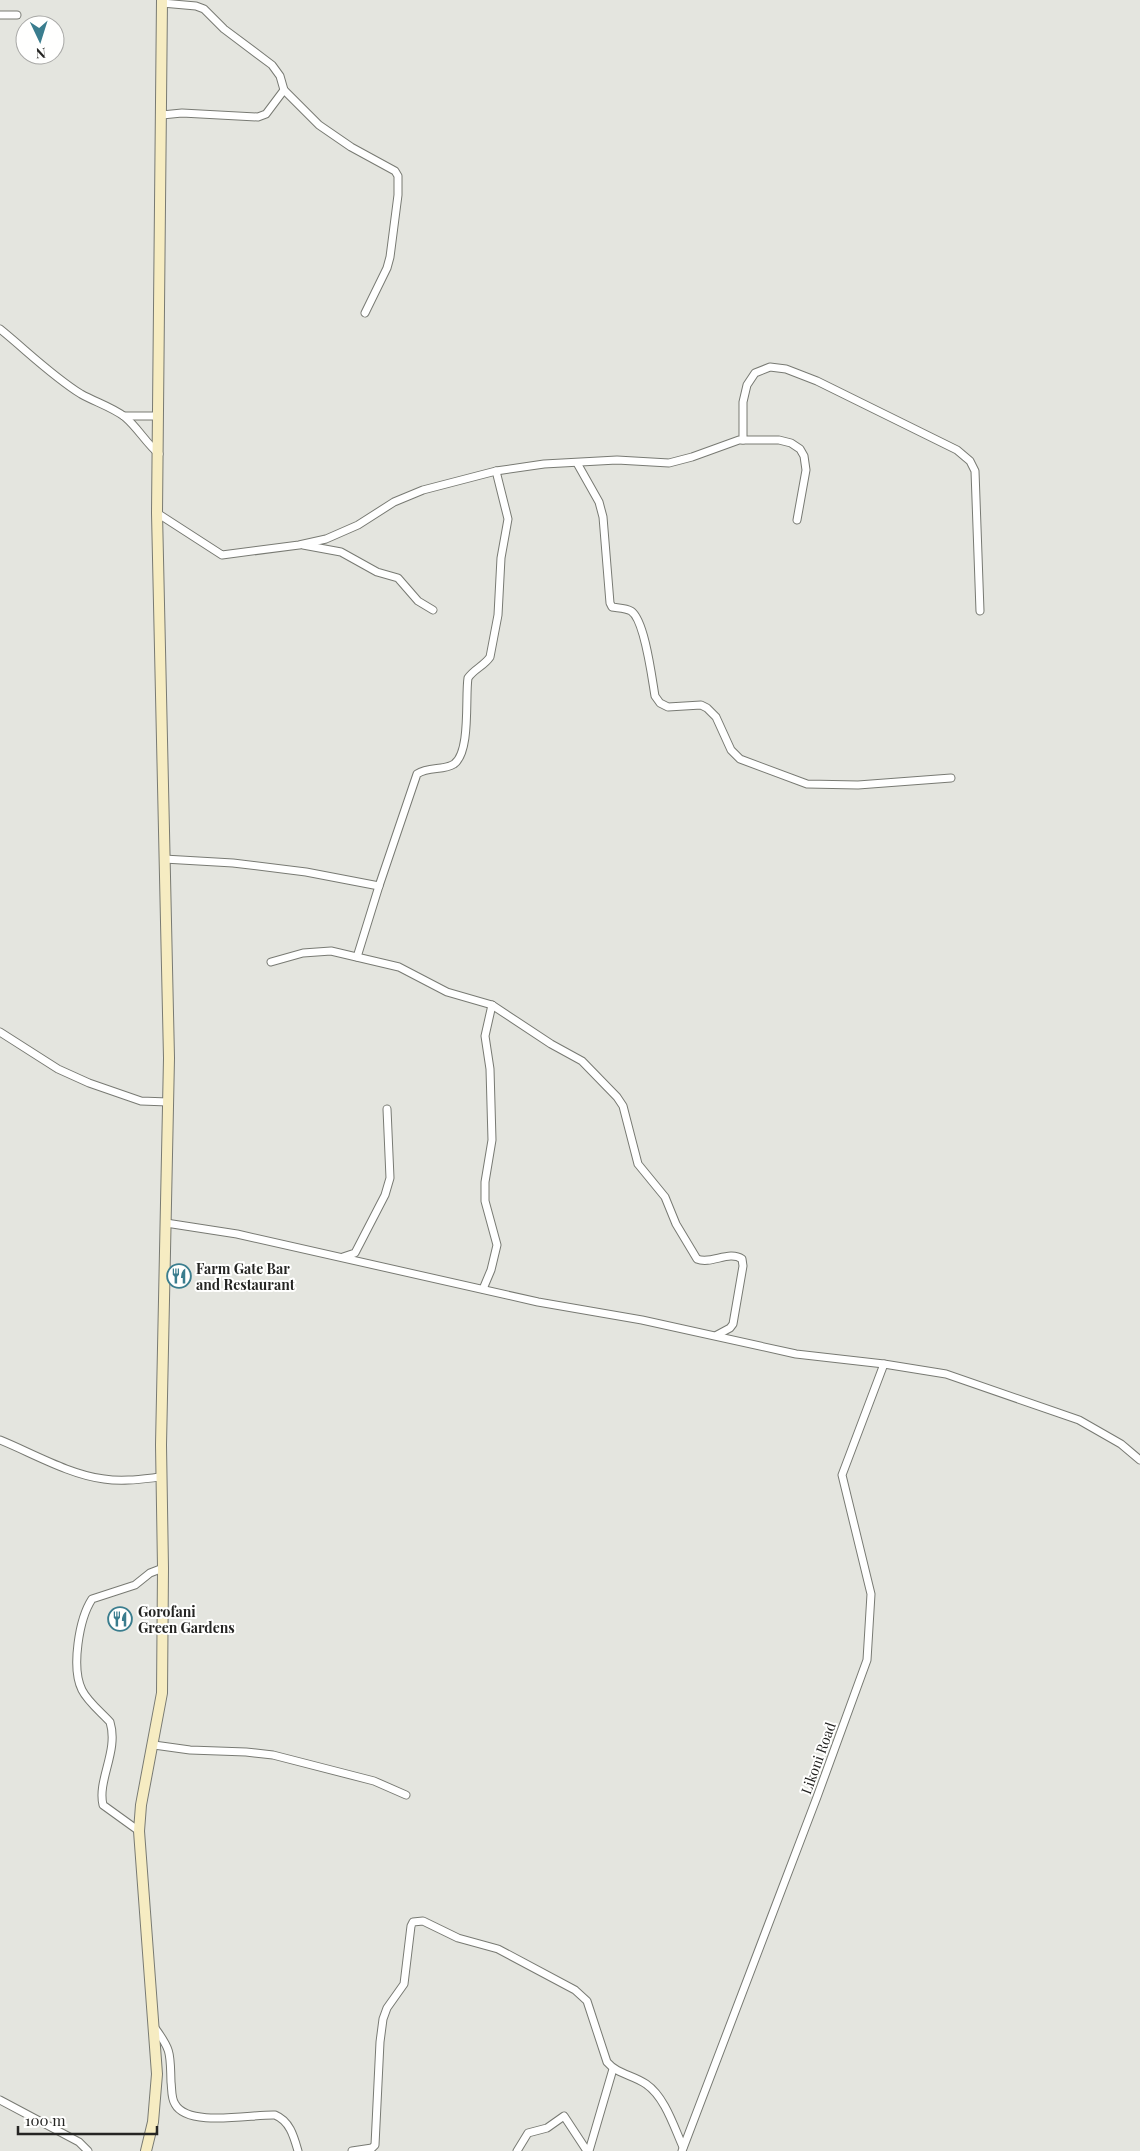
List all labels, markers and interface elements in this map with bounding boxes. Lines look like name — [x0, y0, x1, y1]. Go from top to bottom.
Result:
north arrow — [15, 15, 65, 65]
text: N — [35, 44, 47, 63]
place label: Farm Gate Bar and Restaurant — [196, 1259, 295, 1294]
restaurant icon: Farm Gate Bar and Restaurant — [166, 1263, 192, 1289]
place label: Gorofani Green Gardens — [138, 1602, 235, 1637]
restaurant icon: Gorofani Green Gardens — [107, 1606, 133, 1632]
street label: Likoni Road — [796, 1719, 840, 1797]
scale bar — [18, 2104, 156, 2136]
text: 100 m — [25, 2110, 66, 2130]

